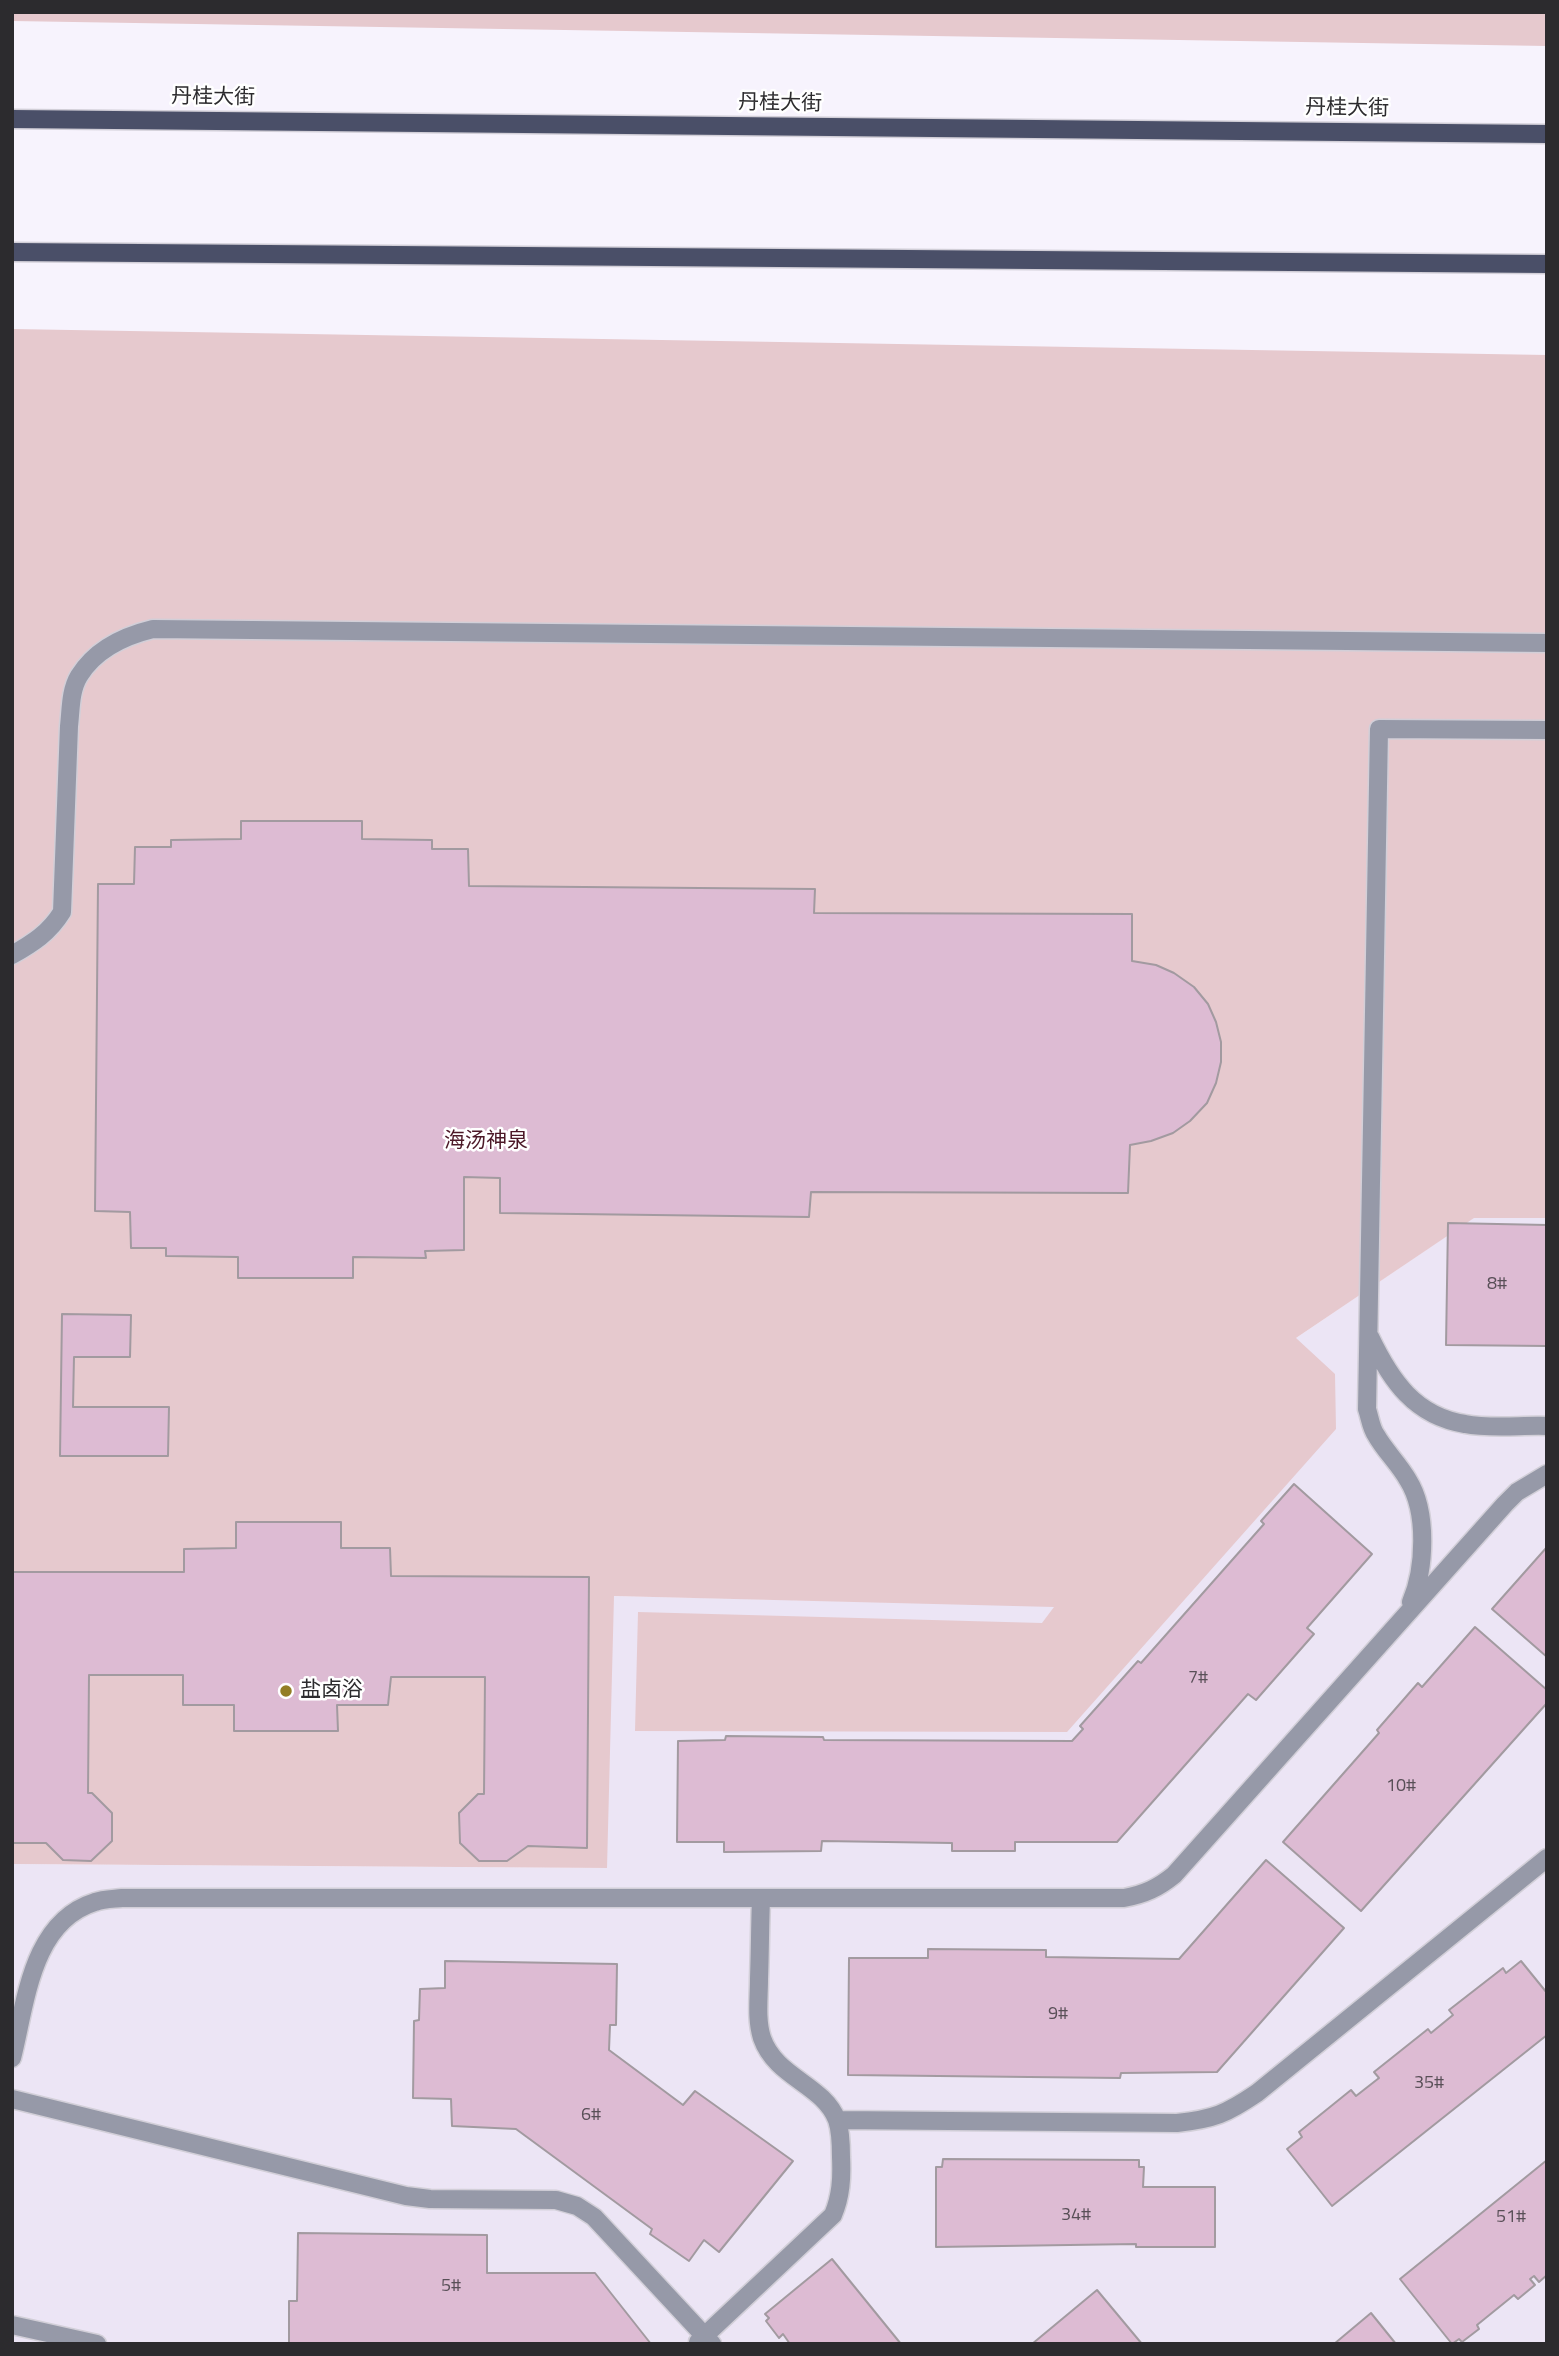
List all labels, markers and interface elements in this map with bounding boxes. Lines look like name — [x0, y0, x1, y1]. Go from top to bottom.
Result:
street label: 丹桂大街 — [171, 85, 255, 111]
street label: 丹桂大街 — [738, 91, 822, 117]
street label: 丹桂大街 — [1305, 96, 1389, 122]
park label: 海汤神泉 — [444, 1129, 528, 1155]
house number: 8# — [1487, 1274, 1507, 1296]
house number: 7# — [1188, 1668, 1208, 1690]
place label: 盐卤浴 — [300, 1678, 363, 1704]
marker: 盐卤浴 — [278, 1683, 294, 1699]
house number: 10# — [1386, 1776, 1416, 1798]
house number: 9# — [1048, 2004, 1068, 2026]
house number: 35# — [1414, 2073, 1444, 2095]
house number: 6# — [581, 2105, 601, 2127]
house number: 34# — [1061, 2205, 1091, 2227]
house number: 51# — [1496, 2207, 1526, 2229]
house number: 5# — [441, 2276, 461, 2298]

